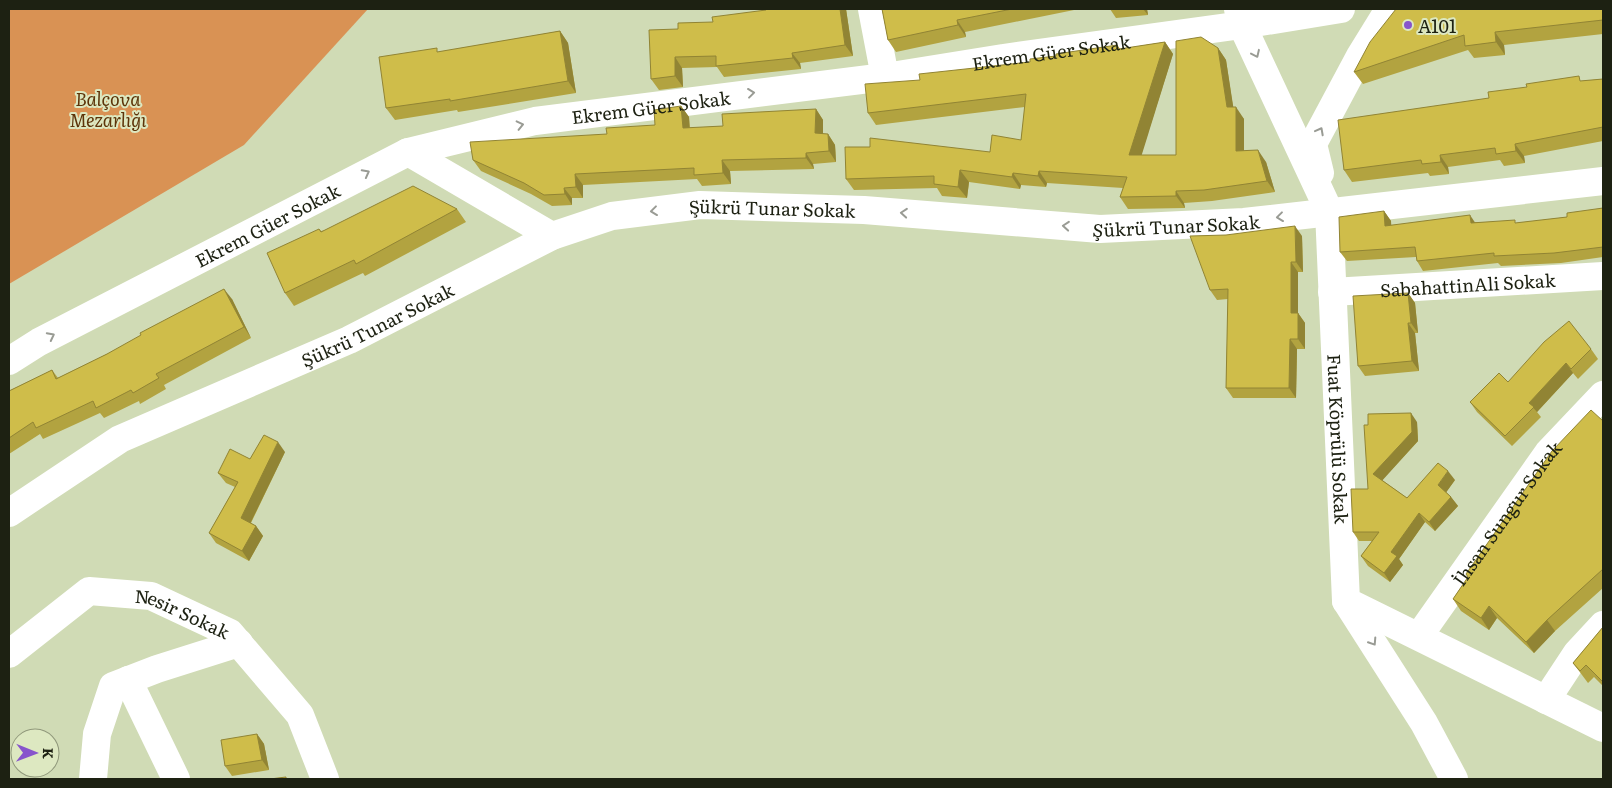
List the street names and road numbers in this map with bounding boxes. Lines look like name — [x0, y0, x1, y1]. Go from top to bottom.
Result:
street label: Ekrem Güer Sokak — [970, 27, 1133, 76]
street label: Ekrem Güer Sokak — [570, 83, 733, 130]
street label: Ekrem Güer Sokak — [190, 176, 345, 273]
street label: Şükrü Tunar Sokak — [687, 191, 857, 223]
street label: Şükrü Tunar Sokak — [1092, 207, 1262, 243]
street label: SabahattinAli Sokak — [1379, 265, 1557, 303]
street label: Şükrü Tunar Sokak — [296, 275, 459, 373]
street label: Fuat Köprülü Sokak — [1322, 353, 1356, 526]
street label: İhsan Sungur Sokak — [1445, 433, 1568, 591]
street label: Nesir Sokak — [134, 581, 236, 645]

